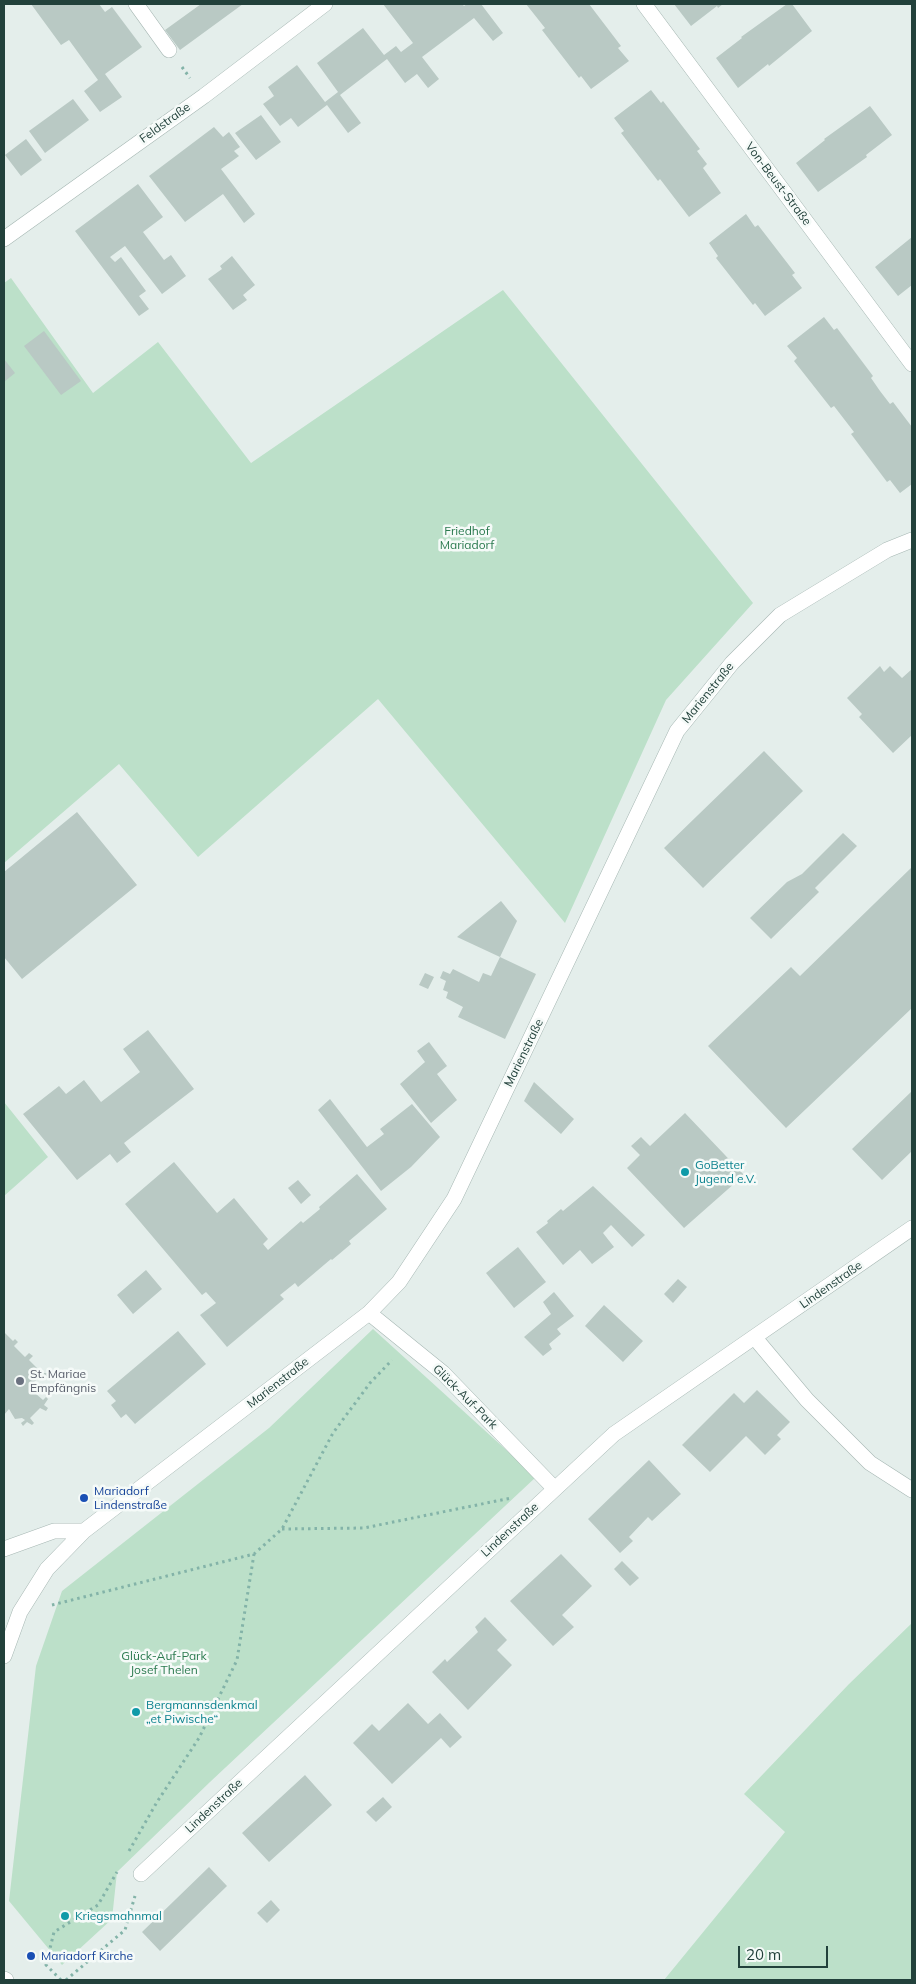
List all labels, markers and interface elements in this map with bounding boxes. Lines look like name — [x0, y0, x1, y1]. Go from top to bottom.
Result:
street label: Feldstraße — [137, 100, 193, 146]
street label: Von-Beust-Straße — [742, 140, 814, 228]
park label: Friedhof Mariadorf — [440, 524, 494, 552]
street label: Marienstraße — [679, 660, 737, 726]
street label: Marienstraße — [501, 1017, 547, 1089]
place label: GoBetter Jugend e.V. — [695, 1158, 756, 1186]
marker: GoBetter Jugend e.V. — [679, 1166, 691, 1178]
street label: Lindenstraße — [797, 1258, 865, 1312]
street label: Marienstraße — [244, 1355, 312, 1411]
street label: Glück-Auf-Park — [430, 1362, 500, 1432]
place label: St. Mariae Empfängnis — [30, 1367, 96, 1395]
marker: St. Mariae Empfängnis — [14, 1375, 26, 1387]
place label: Mariadorf Lindenstraße — [94, 1484, 167, 1512]
marker: Mariadorf Lindenstraße — [78, 1492, 90, 1504]
street label: Lindenstraße — [478, 1500, 542, 1560]
park label: Glück-Auf-Park Josef Thelen — [121, 1649, 207, 1677]
place label: Bergmannsdenkmal „et Piwische“ — [146, 1698, 257, 1726]
marker: Bergmannsdenkmal „et Piwische“ — [130, 1706, 142, 1718]
street label: Lindenstraße — [182, 1776, 246, 1836]
place label: Kriegsmahnmal — [75, 1909, 162, 1923]
marker: Kriegsmahnmal — [59, 1910, 71, 1922]
scale bar — [741, 1936, 831, 1968]
text: 20 m — [746, 1945, 781, 1964]
place label: Mariadorf Kirche — [41, 1949, 133, 1963]
marker: Mariadorf Kirche — [25, 1950, 37, 1962]

